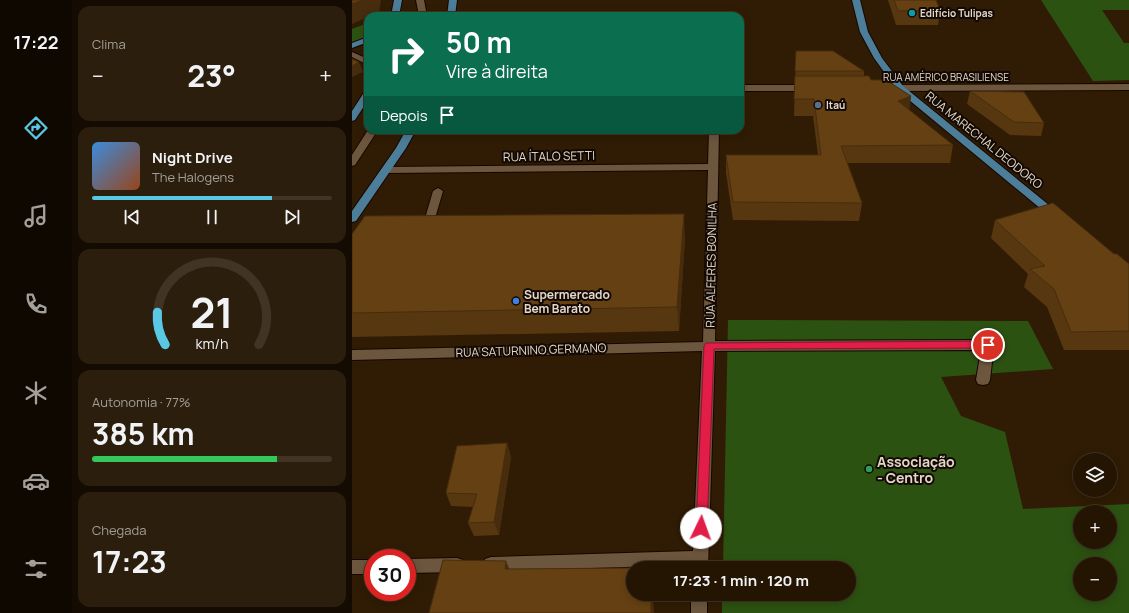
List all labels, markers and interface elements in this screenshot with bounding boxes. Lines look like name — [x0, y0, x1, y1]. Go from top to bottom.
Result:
place label: Edifício Tulipas — [920, 6, 994, 20]
marker: Edifício Tulipas — [907, 8, 917, 18]
text: 50 m — [446, 23, 512, 61]
icon: right — [380, 28, 432, 80]
text: 17:22 — [13, 30, 59, 54]
text: Clima — [92, 35, 126, 53]
text: 23° — [187, 55, 236, 96]
text: Vire à direita — [446, 59, 548, 83]
text: − — [92, 61, 104, 91]
text: + — [319, 61, 332, 91]
street label: RUA AMÉRICO BRASILIENSE — [883, 70, 1009, 84]
street label: RUA MARECHAL DEODORO — [922, 87, 1046, 193]
place label: Itaú — [826, 98, 845, 112]
marker: Itaú — [813, 100, 823, 110]
icon: arrive — [436, 104, 458, 126]
text: Depois — [380, 105, 428, 126]
icon: directions — [22, 114, 50, 142]
text: Night Drive — [152, 147, 233, 168]
street label: RUA ÍTALO SETTI — [503, 147, 595, 165]
text: The Halogens — [152, 168, 234, 186]
icon: music — [22, 202, 50, 230]
street label: RUA ALFERES BONILHA — [701, 202, 721, 328]
icon: previous — [121, 206, 143, 228]
icon: pause — [201, 206, 223, 228]
icon: next — [281, 206, 303, 228]
text: 21 — [191, 283, 234, 339]
place label: Supermercado Bem Barato — [524, 286, 610, 317]
icon: phone — [22, 290, 50, 318]
marker: Supermercado Bem Barato — [511, 296, 521, 306]
pin — [971, 328, 1005, 362]
text: km/h — [195, 333, 229, 352]
icon: arrive — [977, 334, 999, 356]
street label: RUA SATURNINO GERMANO — [455, 339, 607, 361]
icon: climate — [22, 379, 50, 407]
text: Autonomia · 77% — [92, 393, 191, 411]
text: 385 km — [92, 413, 195, 454]
place label: Associação - Centro — [877, 452, 955, 487]
map controls — [1073, 453, 1117, 601]
button: layers — [1073, 453, 1117, 497]
marker: Associação - Centro — [864, 464, 874, 474]
icon: car — [22, 467, 50, 495]
button: + — [1073, 505, 1117, 549]
position arrow — [680, 507, 722, 549]
text: Chegada — [92, 521, 146, 539]
text: 17:23 — [92, 541, 167, 582]
speed limit sign: 30 — [364, 549, 416, 601]
icon: filters — [22, 555, 50, 583]
button: − — [1073, 557, 1117, 601]
text: 17:23 · 1 min · 120 m — [673, 570, 809, 591]

